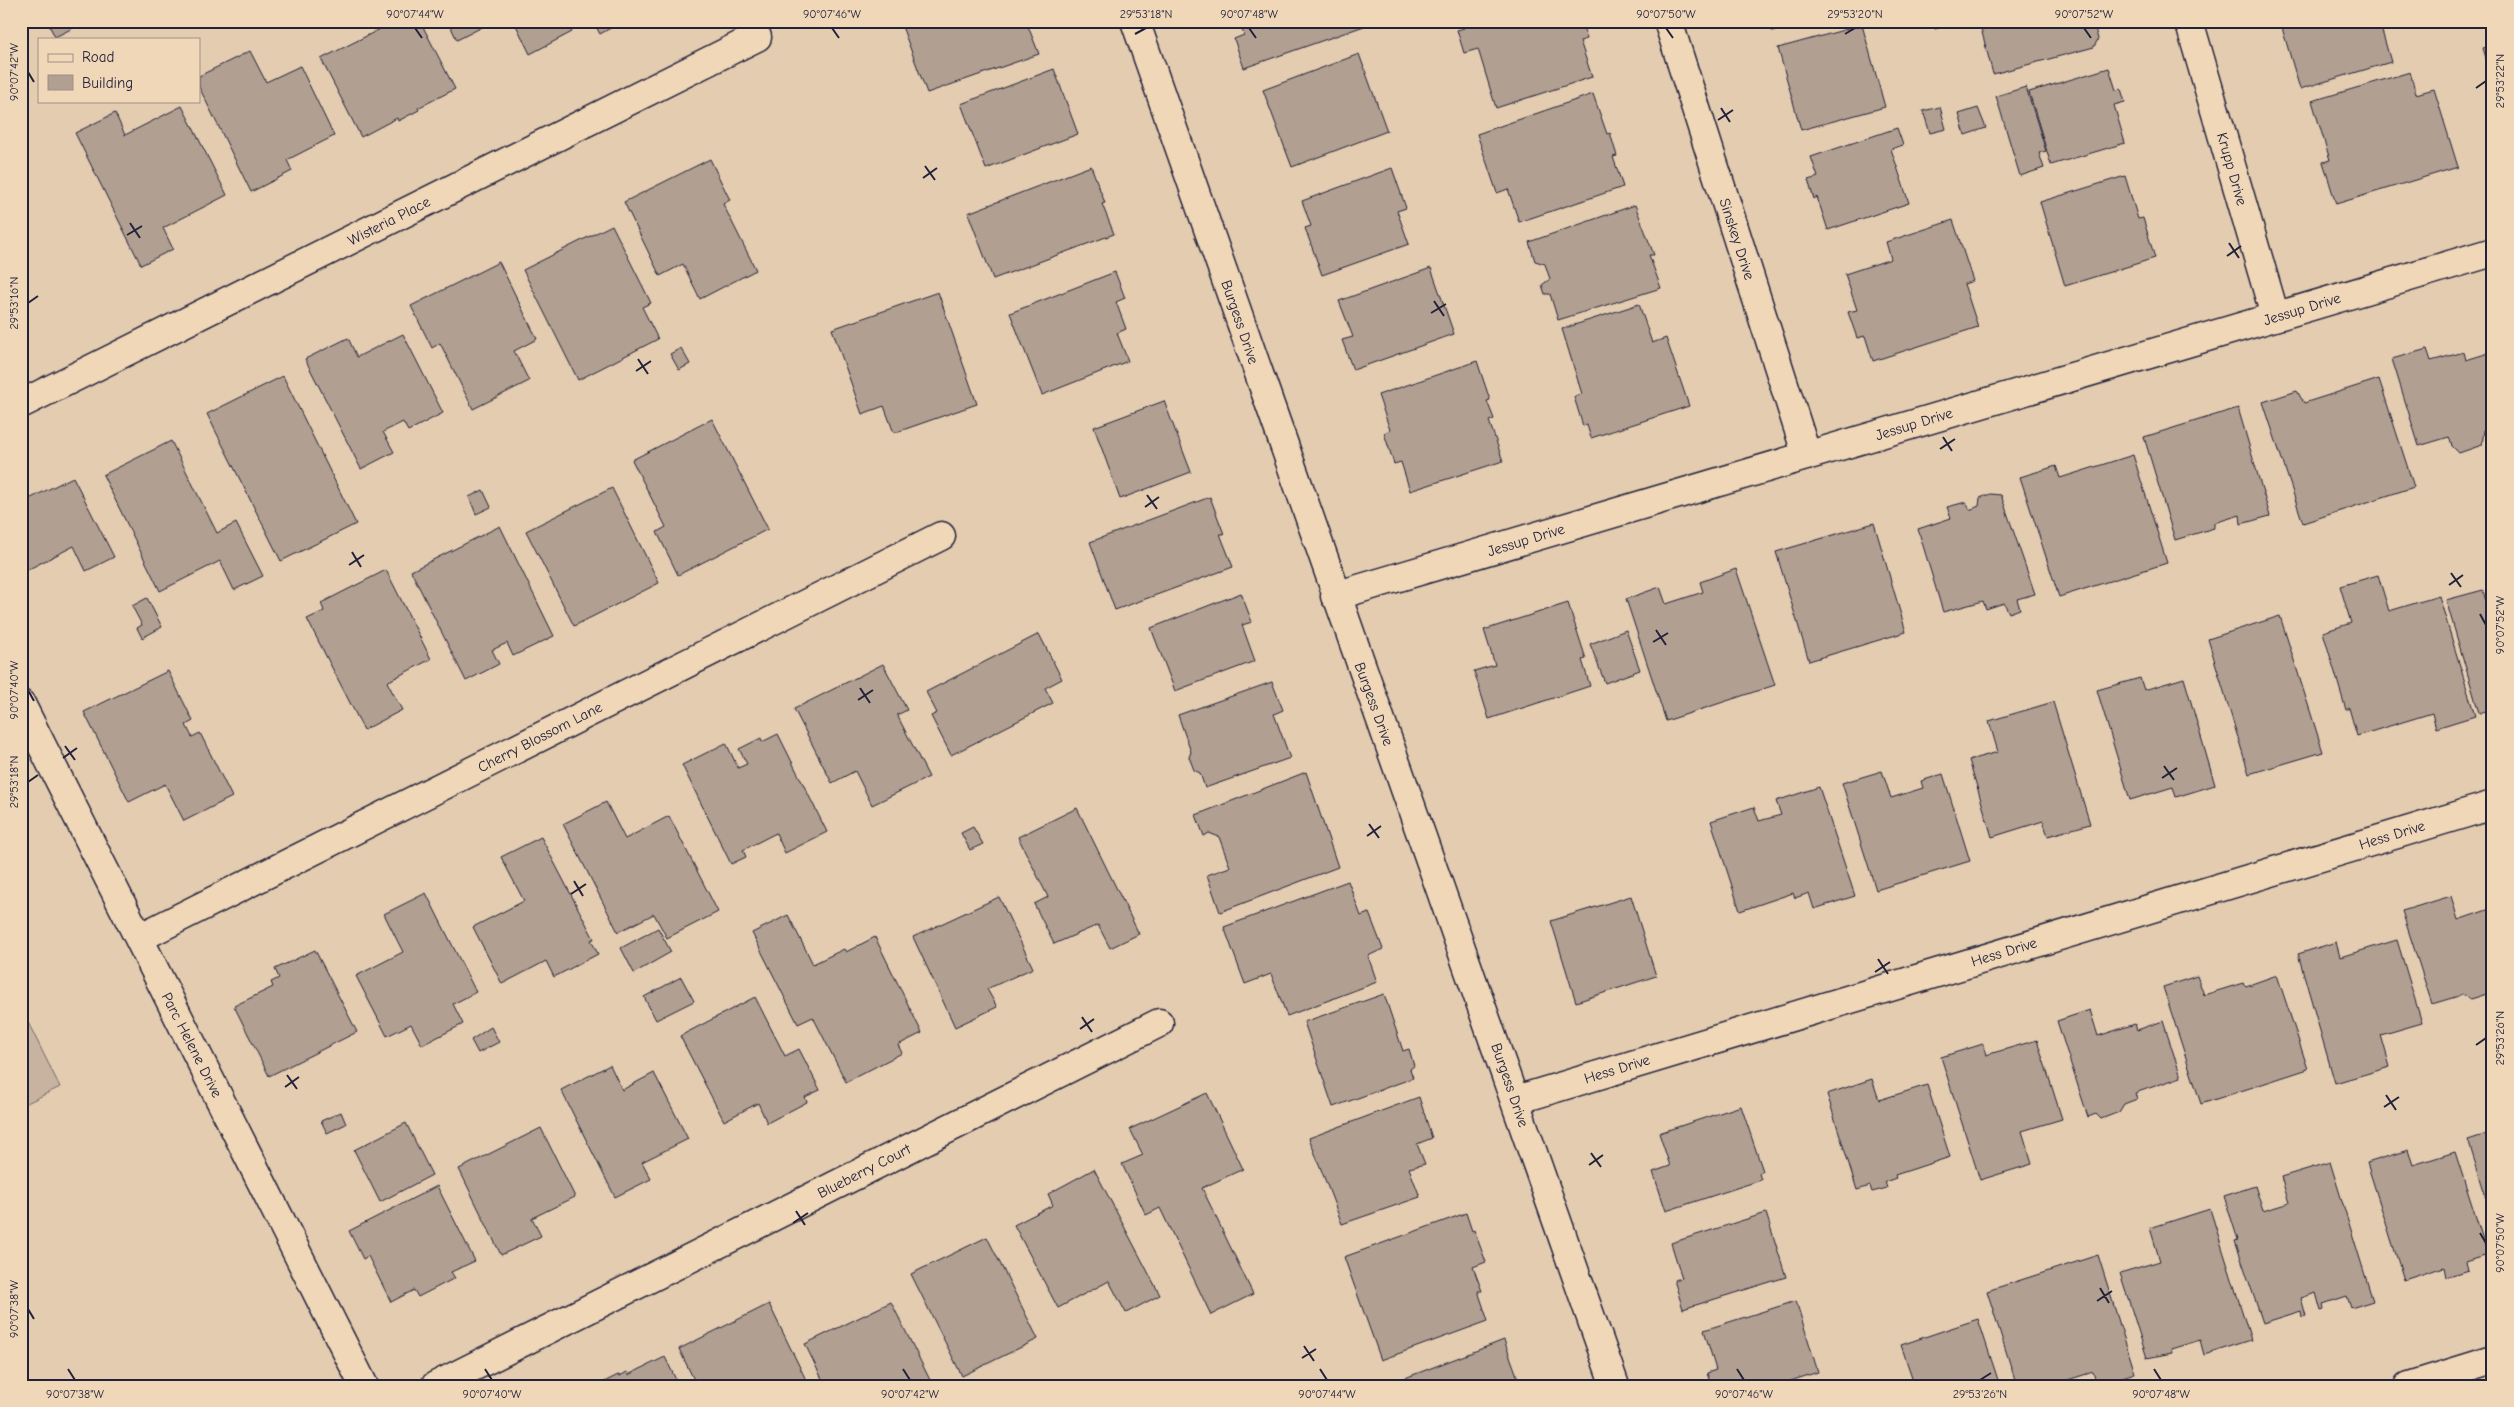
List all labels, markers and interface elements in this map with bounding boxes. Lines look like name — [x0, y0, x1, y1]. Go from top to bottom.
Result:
text: 90°07'44"W — [386, 7, 444, 21]
text: 90°07'46"W — [803, 7, 862, 21]
text: 29°53'18"N — [1120, 7, 1172, 21]
text: 90°07'48"W — [1220, 7, 1278, 21]
text: 90°07'50"W — [1636, 7, 1696, 21]
text: 29°53'20"N — [1827, 7, 1883, 21]
text: 90°07'52"W — [2055, 7, 2114, 21]
legend — [38, 38, 200, 102]
text: 90°07'42"W — [7, 43, 21, 101]
text: Road — [82, 48, 114, 66]
text: 29°53'22"N — [2493, 54, 2507, 108]
text: Building — [82, 74, 133, 92]
street label: Krupp Drive — [2213, 130, 2251, 208]
street label: Wisteria Place — [345, 192, 434, 250]
street label: Sinskey Drive — [1715, 196, 1759, 283]
text: 29°53'16"N — [7, 277, 21, 330]
street label: Burgess Drive — [1217, 278, 1263, 367]
street label: Jessup Drive — [2261, 289, 2343, 329]
street label: Jessup Drive — [1873, 404, 1955, 444]
street label: Jessup Drive — [1485, 520, 1567, 560]
text: 90°07'52"W — [2493, 595, 2507, 654]
text: 90°07'40"W — [7, 660, 21, 719]
street label: Burgess Drive — [1351, 660, 1398, 749]
street label: Cherry Blossom Lane — [475, 698, 606, 776]
text: 29°53'18"N — [7, 756, 21, 808]
street label: Hess Drive — [2357, 816, 2428, 854]
street label: Hess Drive — [1969, 933, 2040, 971]
street label: Parc Helene Drive — [158, 989, 226, 1101]
text: 29°53'26"N — [2493, 1011, 2507, 1065]
street label: Burgess Drive — [1487, 1041, 1533, 1130]
street label: Hess Drive — [1582, 1050, 1653, 1088]
street label: Blueberry Court — [814, 1140, 914, 1202]
text: 90°07'50"W — [2493, 1213, 2507, 1273]
text: 90°07'38"W — [7, 1279, 21, 1338]
text: 90°07'38"W — [46, 1387, 105, 1401]
text: 90°07'40"W — [463, 1387, 522, 1401]
text: 90°07'42"W — [881, 1387, 939, 1401]
text: 90°07'44"W — [1298, 1387, 1356, 1401]
text: 90°07'46"W — [1715, 1387, 1774, 1401]
text: 29°53'26"N — [1953, 1387, 2007, 1401]
text: 90°07'48"W — [2132, 1387, 2190, 1401]

